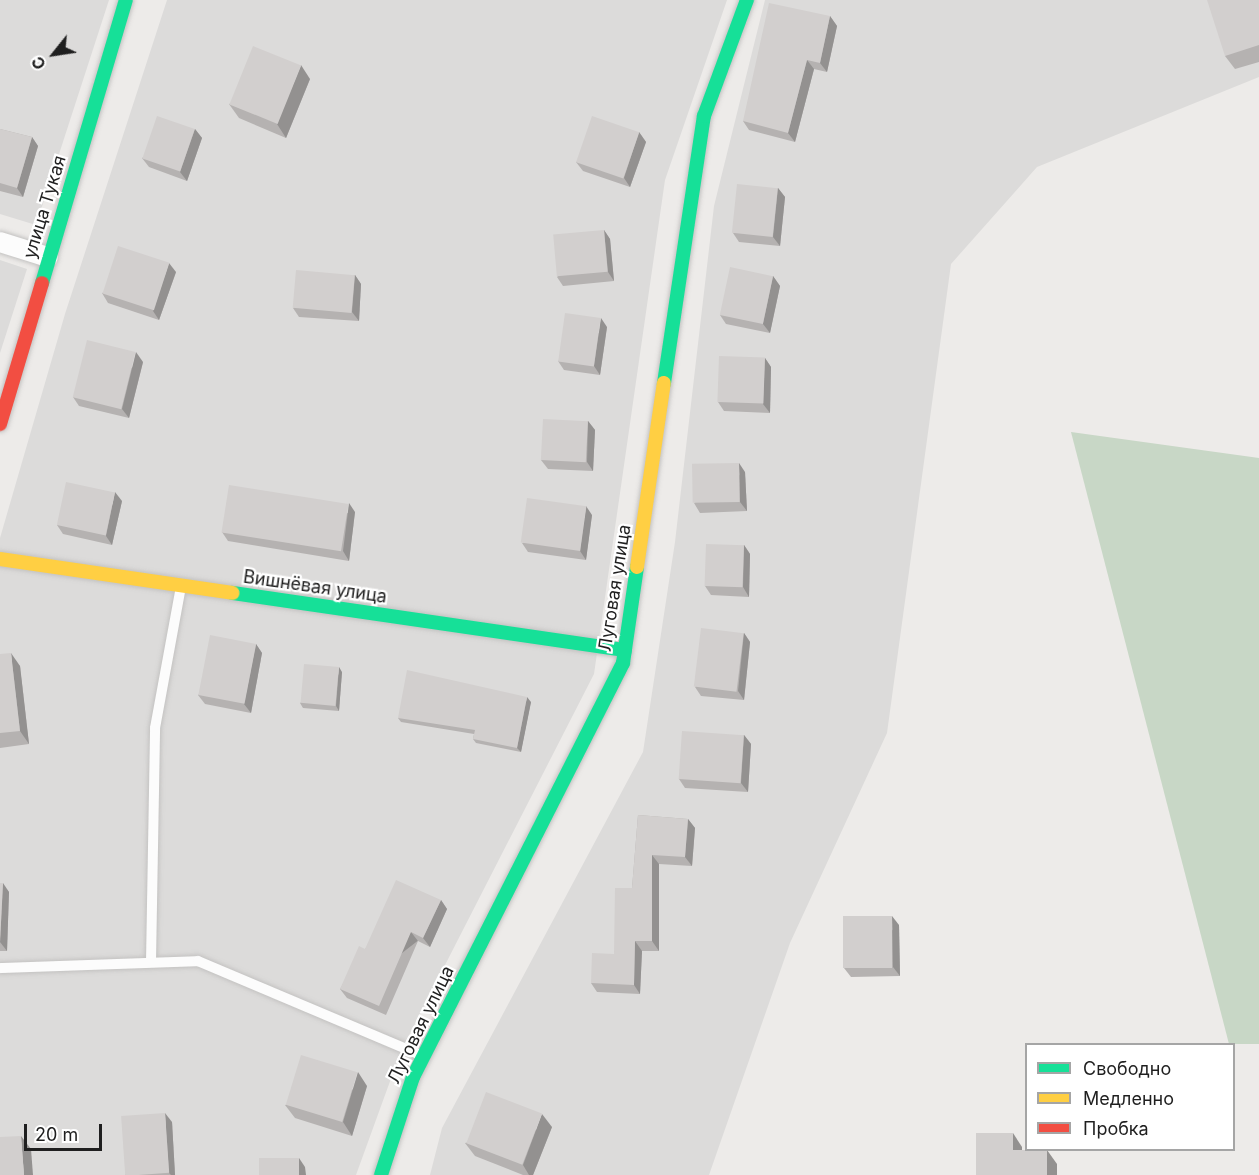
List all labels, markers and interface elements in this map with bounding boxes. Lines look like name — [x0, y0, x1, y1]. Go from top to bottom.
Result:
north arrow — [24, 24, 84, 84]
text: С — [27, 53, 50, 73]
street label: улица Тукая — [19, 153, 71, 261]
street label: Луговая улица — [594, 523, 636, 653]
street label: Вишнёвая улица — [242, 566, 388, 608]
street label: Луговая улица — [383, 963, 459, 1087]
legend — [1025, 1043, 1235, 1151]
text: Свободно — [1083, 1058, 1171, 1079]
text: Медленно — [1083, 1088, 1174, 1109]
scale bar — [27, 1112, 105, 1150]
text: Пробка — [1083, 1118, 1149, 1139]
text: 20 m — [35, 1124, 78, 1145]

